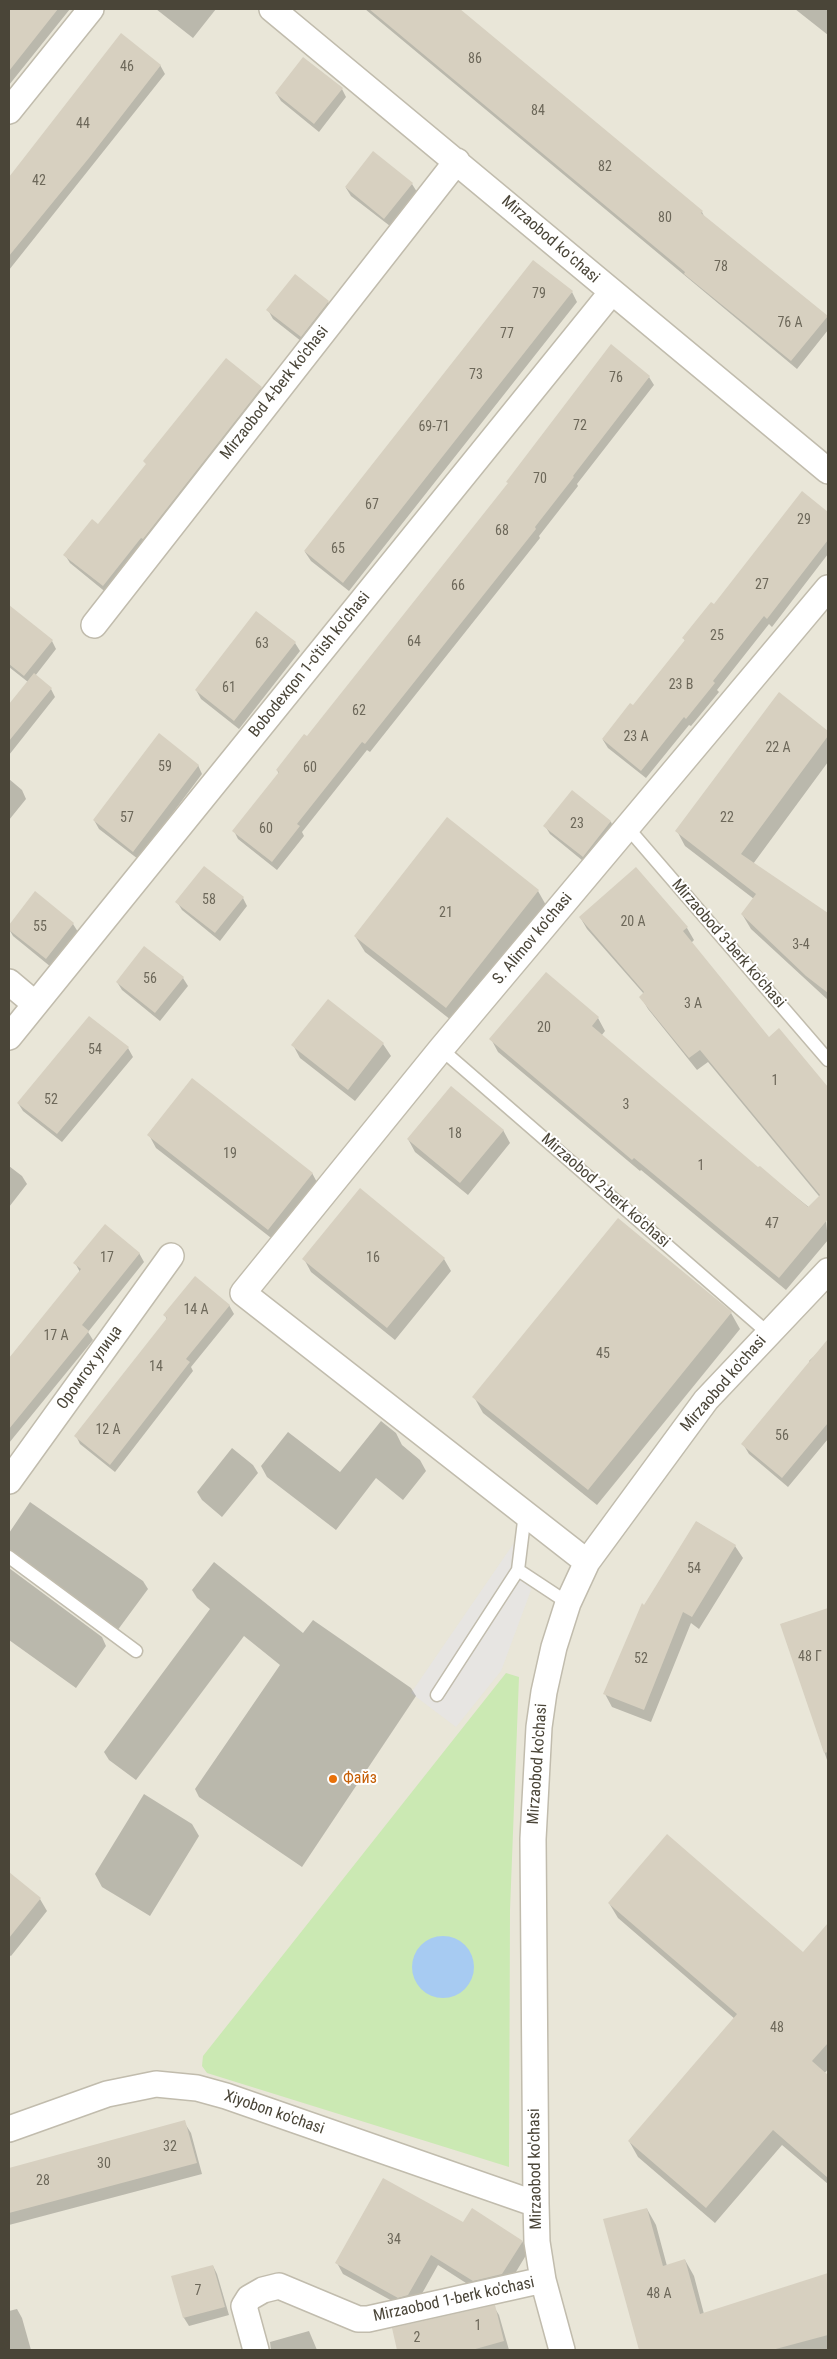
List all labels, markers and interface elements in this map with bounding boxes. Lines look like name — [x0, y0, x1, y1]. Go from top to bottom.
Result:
house number: 86 — [468, 51, 482, 67]
house number: 46 — [120, 59, 134, 75]
house number: 84 — [531, 103, 545, 119]
house number: 44 — [76, 116, 90, 132]
house number: 82 — [598, 159, 612, 175]
house number: 42 — [32, 173, 46, 189]
street label: Mirzaobod koʻchasi — [497, 192, 603, 288]
house number: 80 — [658, 210, 672, 226]
house number: 78 — [714, 259, 728, 275]
house number: 79 — [532, 286, 546, 302]
house number: 76 А — [777, 315, 803, 331]
street label: Mirzaobod 4-berk ko'chasi — [217, 322, 333, 464]
house number: 77 — [500, 326, 514, 342]
house number: 73 — [469, 367, 483, 383]
house number: 76 — [609, 370, 623, 386]
house number: 72 — [573, 418, 587, 434]
house number: 69-71 — [418, 419, 450, 435]
house number: 70 — [533, 471, 547, 487]
house number: 67 — [365, 497, 379, 513]
house number: 29 — [797, 512, 811, 528]
house number: 68 — [495, 523, 509, 539]
house number: 65 — [331, 541, 345, 557]
house number: 27 — [755, 577, 769, 593]
house number: 66 — [451, 578, 465, 594]
street label: Bobodexqon 1-o'tish ko'chasi — [245, 588, 375, 742]
house number: 25 — [710, 628, 724, 644]
house number: 64 — [407, 634, 421, 650]
house number: 63 — [255, 636, 269, 652]
house number: 23 B — [669, 677, 693, 693]
house number: 61 — [222, 680, 236, 696]
house number: 62 — [352, 703, 366, 719]
house number: 23 A — [623, 729, 649, 745]
house number: 22 A — [765, 740, 791, 756]
house number: 59 — [158, 759, 172, 775]
house number: 60 — [303, 760, 317, 776]
house number: 57 — [120, 810, 134, 826]
house number: 22 — [720, 810, 734, 826]
house number: 23 — [570, 816, 584, 832]
house number: 60 — [259, 821, 273, 837]
street label: Mirzaobod 3-berk ko'chasi — [667, 876, 789, 1012]
street label: S. Alimov ko'chasi — [489, 889, 577, 989]
house number: 58 — [202, 892, 216, 908]
house number: 21 — [439, 905, 453, 921]
house number: 20 A — [620, 914, 646, 930]
house number: 55 — [33, 919, 47, 935]
house number: 3-4 — [792, 937, 810, 953]
house number: 56 — [143, 971, 157, 987]
house number: 3 A — [684, 996, 702, 1012]
house number: 20 — [537, 1020, 551, 1036]
house number: 54 — [88, 1042, 102, 1058]
house number: 1 — [772, 1073, 778, 1089]
house number: 52 — [44, 1092, 58, 1108]
house number: 3 — [623, 1097, 629, 1113]
house number: 18 — [448, 1126, 462, 1142]
street label: Mirzaobod 2-berk ko'chasi — [537, 1130, 673, 1252]
house number: 19 — [223, 1146, 237, 1162]
house number: 1 — [698, 1158, 704, 1174]
house number: 47 — [765, 1216, 779, 1232]
house number: 17 — [100, 1250, 114, 1266]
house number: 16 — [366, 1250, 380, 1266]
house number: 14 A — [183, 1302, 209, 1318]
street label: Оромгох улица — [53, 1322, 127, 1414]
house number: 17 A — [43, 1328, 69, 1344]
street label: Mirzaobod ko'chasi — [677, 1332, 771, 1436]
house number: 45 — [596, 1346, 610, 1362]
house number: 14 — [149, 1359, 163, 1375]
house number: 12 A — [95, 1422, 121, 1438]
house number: 56 — [775, 1428, 789, 1444]
house number: 54 — [687, 1561, 701, 1577]
house number: 48 Г — [798, 1649, 822, 1665]
house number: 52 — [634, 1651, 648, 1667]
street label: Mirzaobod ko'chasi — [524, 1703, 552, 1825]
place label: Файз — [343, 1769, 377, 1789]
marker: Файз — [327, 1773, 339, 1785]
house number: 48 — [770, 2020, 784, 2036]
street label: Xiyobon ko'chasi — [221, 2087, 327, 2139]
street label: Mirzaobod ko'chasi — [525, 2108, 547, 2230]
house number: 32 — [163, 2139, 177, 2155]
house number: 30 — [97, 2156, 111, 2172]
house number: 28 — [36, 2173, 50, 2189]
house number: 34 — [387, 2232, 401, 2248]
street label: Mirzaobod 1-berk ko'chasi — [372, 2274, 536, 2326]
house number: 7 — [195, 2283, 201, 2299]
house number: 48 А — [646, 2286, 672, 2302]
house number: 1 — [475, 2318, 481, 2334]
house number: 2 — [414, 2330, 420, 2346]

